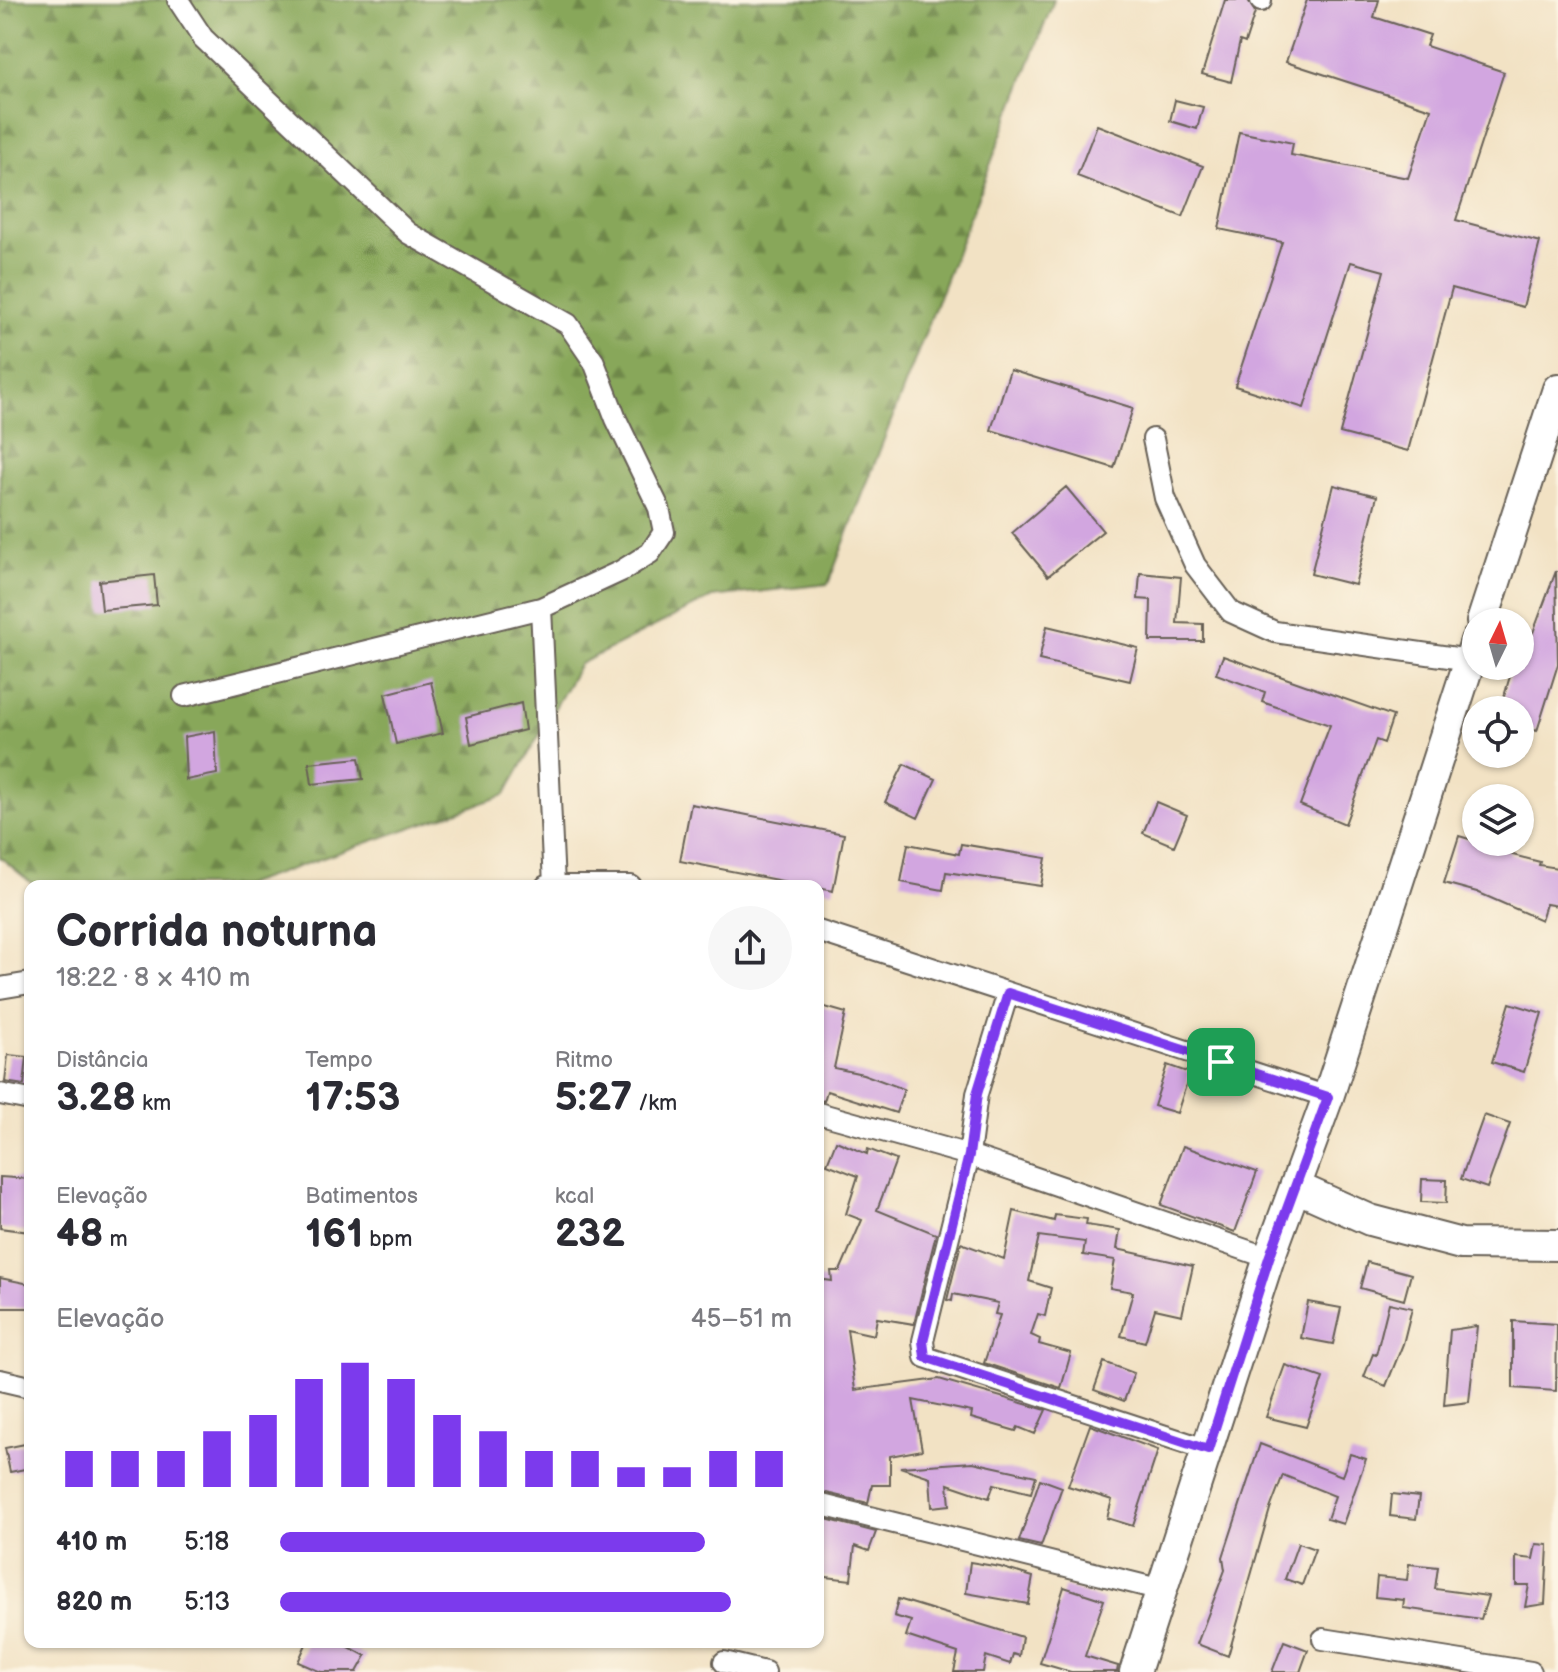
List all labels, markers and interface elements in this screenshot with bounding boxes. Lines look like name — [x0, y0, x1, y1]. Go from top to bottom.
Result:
north arrow — [1462, 608, 1534, 680]
map controls — [1462, 608, 1534, 856]
button: locate — [1462, 696, 1534, 768]
button: layers — [1462, 784, 1534, 856]
text: Corrida noturna — [56, 906, 377, 959]
button: share — [708, 906, 792, 990]
text: 18:22 · 8 × 410 m — [56, 963, 250, 994]
pin — [1187, 1028, 1255, 1096]
icon: arrive — [1199, 1040, 1243, 1084]
text: Distância — [56, 1047, 148, 1074]
text: Tempo — [305, 1047, 373, 1074]
text: Ritmo — [555, 1047, 613, 1074]
text: 3.28 — [56, 1074, 136, 1122]
text: 17:53 — [305, 1074, 400, 1122]
text: 5:27 — [555, 1074, 632, 1122]
text: km — [136, 1090, 171, 1117]
text: /km — [632, 1090, 677, 1117]
text: Elevação — [56, 1183, 148, 1210]
text: Batimentos — [305, 1183, 418, 1210]
text: kcal — [555, 1183, 594, 1210]
text: 48 — [56, 1210, 104, 1258]
text: 161 — [305, 1210, 363, 1258]
text: 232 — [555, 1210, 625, 1258]
text: m — [104, 1226, 128, 1253]
text: bpm — [363, 1226, 413, 1253]
text: Elevação — [56, 1304, 164, 1335]
text: 45–51 m — [691, 1304, 792, 1335]
text: 410 m — [56, 1527, 127, 1558]
text: 5:18 — [184, 1527, 229, 1558]
text: 820 m — [56, 1587, 132, 1618]
text: 5:13 — [184, 1587, 230, 1618]

